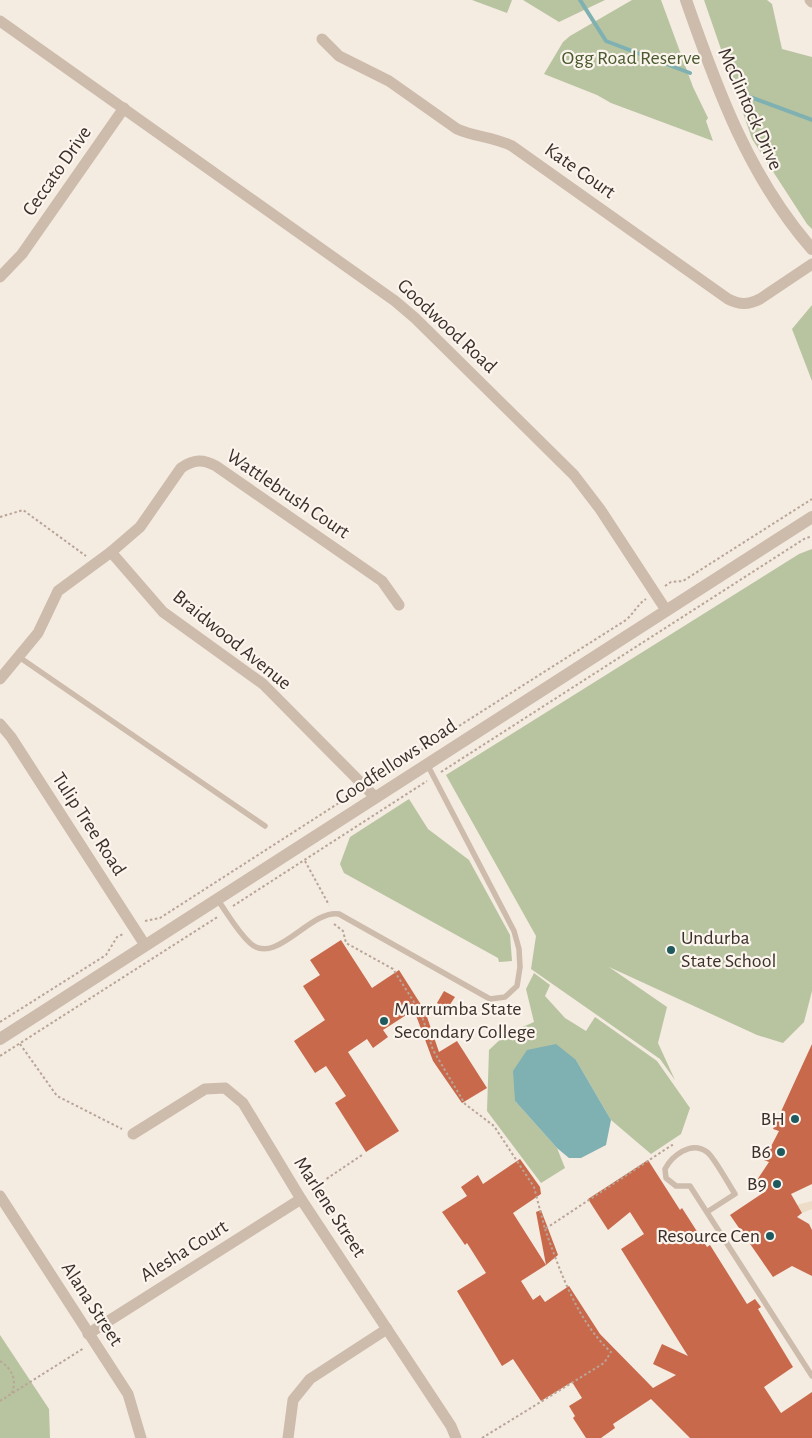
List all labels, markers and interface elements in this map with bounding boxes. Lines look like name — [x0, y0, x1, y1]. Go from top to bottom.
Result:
street label: McClintock Drive — [714, 45, 786, 173]
park label: Ogg Road Reserve — [562, 48, 700, 68]
street label: Ceccato Drive — [19, 122, 95, 220]
street label: Kate Court — [541, 140, 620, 203]
street label: Goodwood Road — [393, 275, 501, 377]
street label: Wattlebrush Court — [223, 446, 354, 543]
street label: Braidwood Avenue — [169, 586, 295, 694]
street label: Goodfellows Road — [332, 716, 460, 808]
street label: Tulip Tree Road — [48, 769, 130, 879]
place label: Undurba State School — [681, 928, 776, 971]
marker: Undurba State School — [665, 944, 677, 956]
place label: Murrumba State Secondary College — [394, 999, 536, 1042]
marker: Murrumba State Secondary College — [378, 1015, 390, 1027]
place label: BH — [761, 1109, 785, 1129]
marker: BH — [789, 1113, 801, 1125]
place label: B6 — [751, 1142, 771, 1162]
marker: B6 — [775, 1146, 787, 1158]
street label: Marlene Street — [290, 1153, 370, 1261]
place label: B9 — [747, 1174, 767, 1194]
marker: B9 — [771, 1178, 783, 1190]
street label: Alesha Court — [137, 1216, 232, 1286]
place label: Resource Cen — [657, 1226, 760, 1246]
marker: Resource Cen — [764, 1230, 776, 1242]
street label: Alana Street — [58, 1259, 127, 1350]

